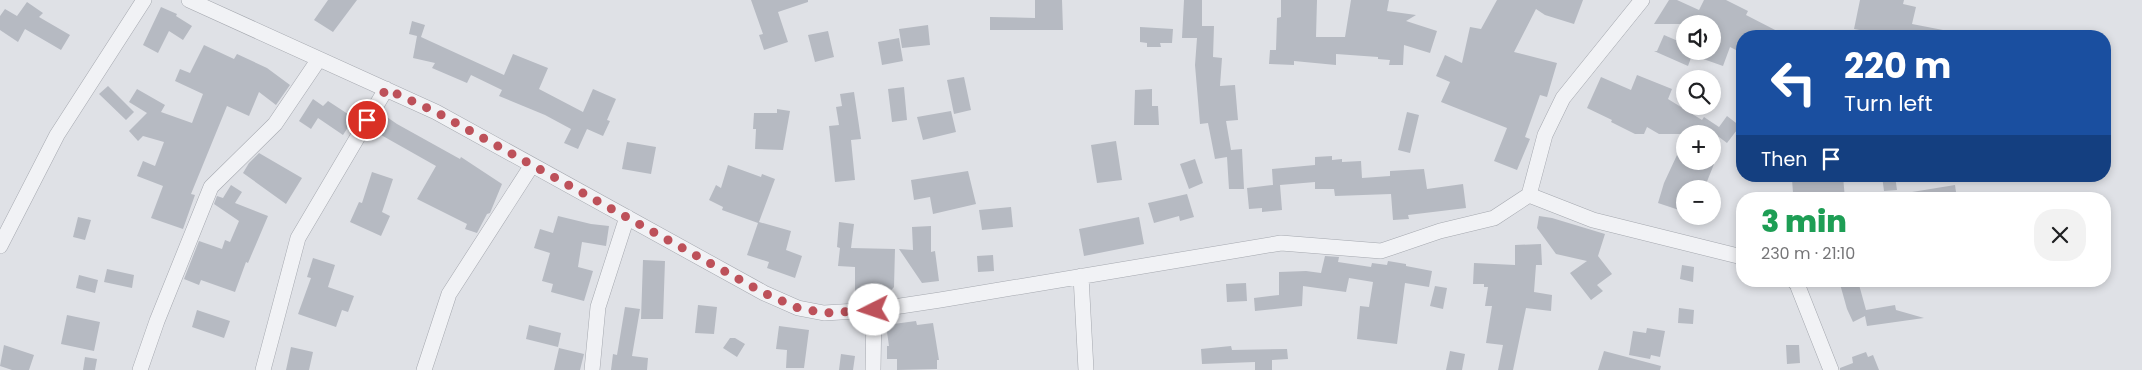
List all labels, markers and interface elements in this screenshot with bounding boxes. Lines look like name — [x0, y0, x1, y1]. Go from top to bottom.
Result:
map controls — [1676, 15, 1721, 225]
button: sound — [1676, 15, 1721, 60]
text: 220 m — [1844, 41, 1951, 90]
icon: left — [1761, 50, 1826, 115]
button: search — [1676, 70, 1721, 115]
text: Turn left — [1844, 88, 1932, 119]
pin — [346, 99, 388, 141]
icon: arrive — [353, 106, 381, 134]
button: + — [1676, 125, 1721, 170]
icon: arrive — [1817, 145, 1845, 173]
text: Then — [1761, 146, 1807, 173]
button: − — [1676, 180, 1721, 225]
text: 3 min — [1761, 200, 1847, 243]
button: close — [2034, 209, 2086, 261]
text: 230 m · 21:10 — [1761, 242, 1855, 265]
position arrow — [847, 283, 899, 335]

